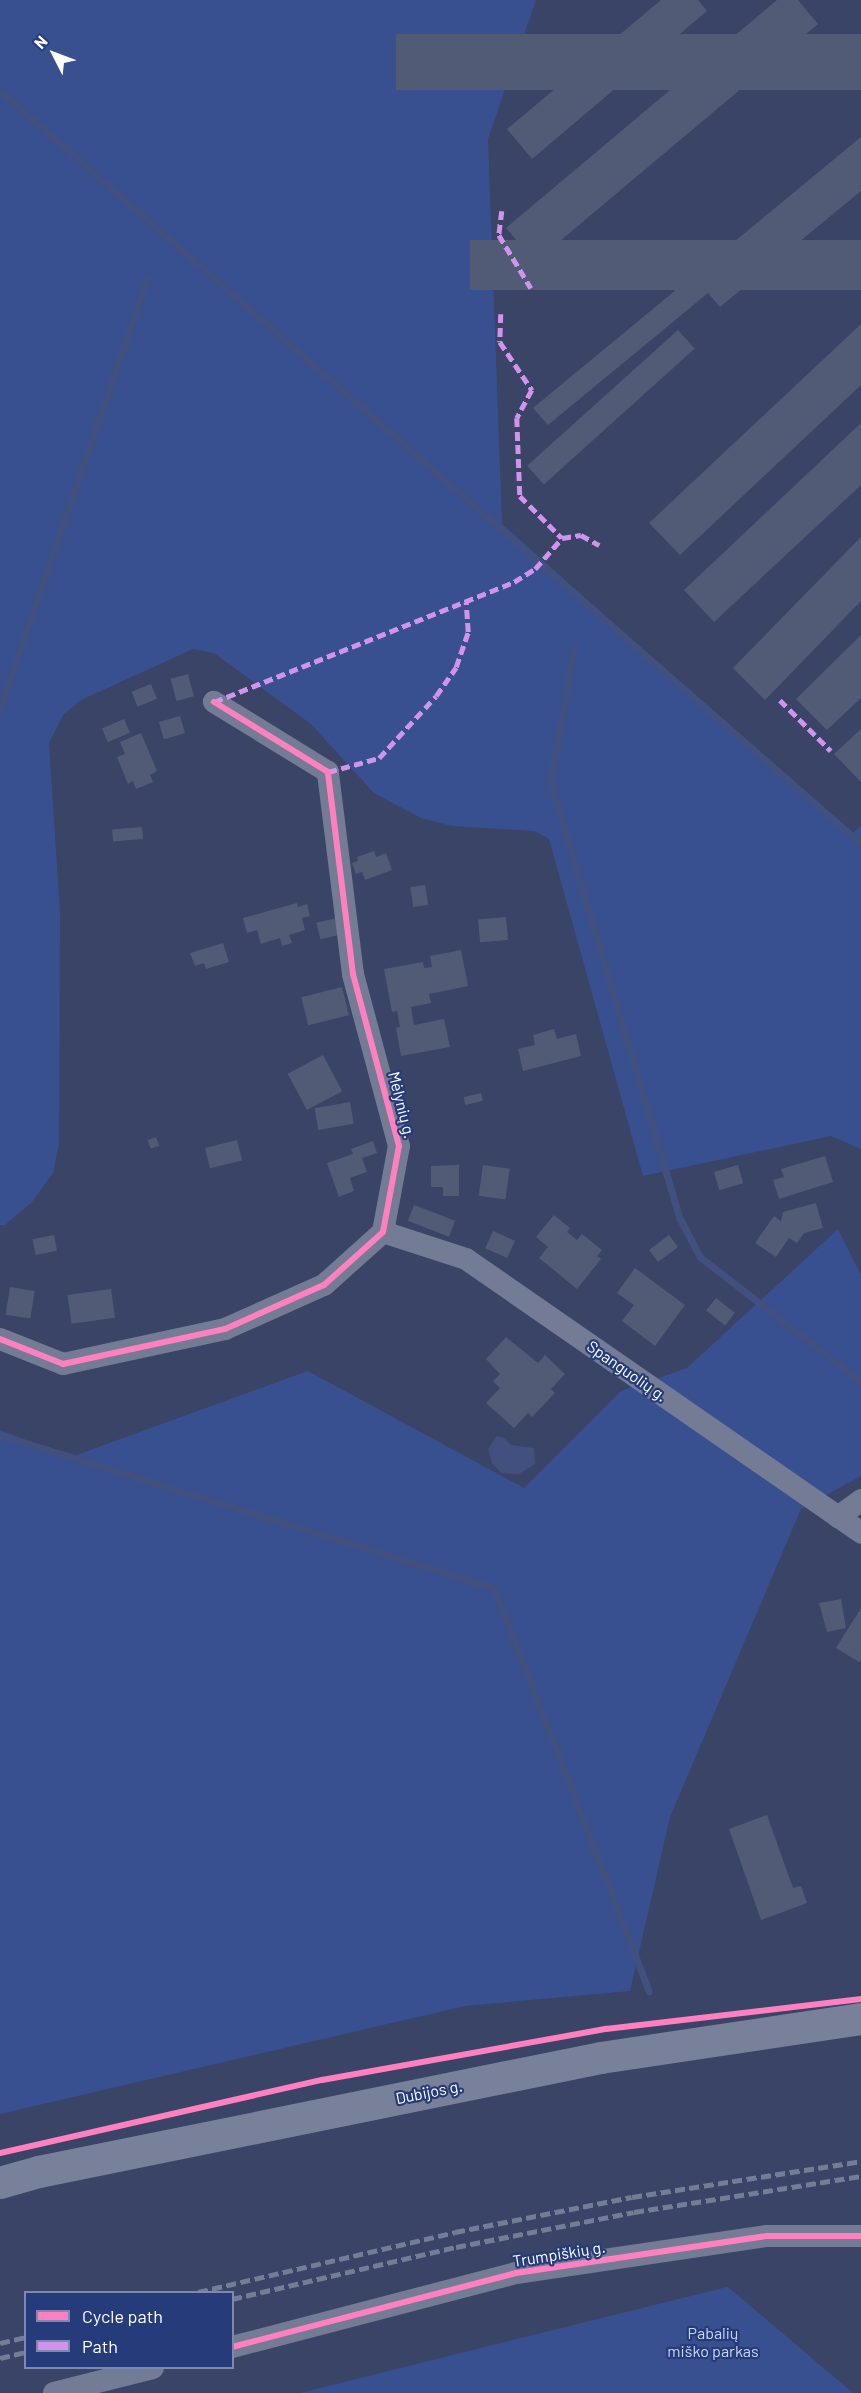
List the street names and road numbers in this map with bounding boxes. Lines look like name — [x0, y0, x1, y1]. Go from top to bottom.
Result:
street label: Mėlynių g. — [384, 1069, 420, 1141]
street label: Spanguolių g. — [583, 1336, 671, 1406]
street label: Dubijos g. — [394, 2076, 464, 2108]
street label: Trumpiškių g. — [511, 2237, 607, 2271]

